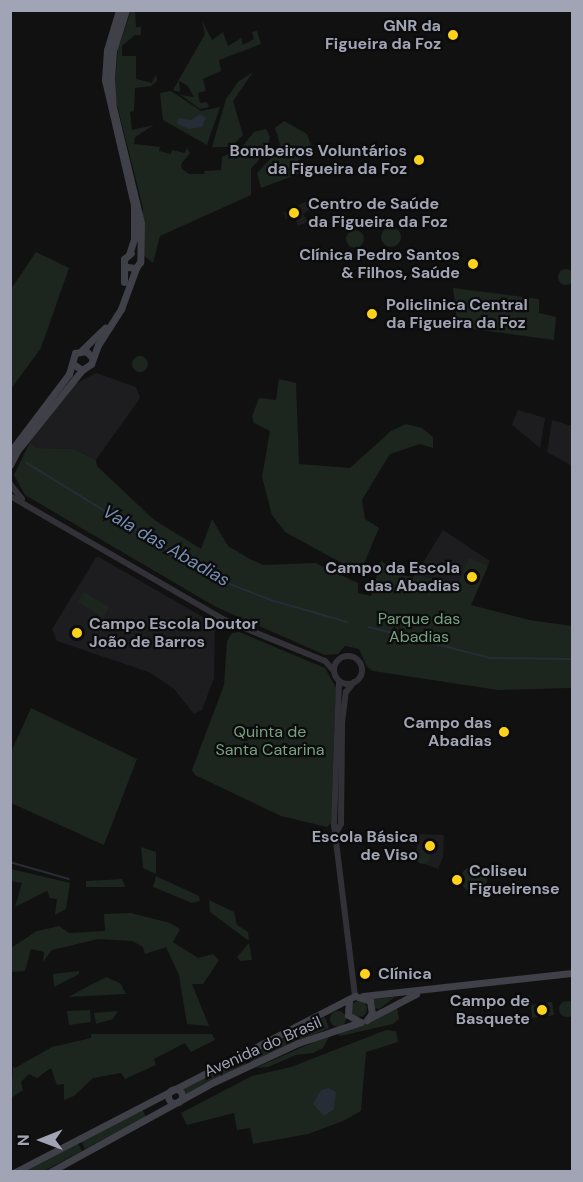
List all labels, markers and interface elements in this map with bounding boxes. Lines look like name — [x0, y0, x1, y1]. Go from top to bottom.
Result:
place label: GNR da Figueira da Foz — [325, 16, 441, 54]
marker: GNR da Figueira da Foz — [446, 28, 460, 42]
place label: Bombeiros Voluntários da Figueira da Foz — [229, 141, 407, 179]
marker: Bombeiros Voluntários da Figueira da Foz — [412, 153, 426, 167]
place label: Centro de Saúde da Figueira da Foz — [308, 194, 448, 232]
marker: Centro de Saúde da Figueira da Foz — [285, 204, 303, 222]
place label: Clínica Pedro Santos & Filhos, Saúde — [299, 245, 460, 283]
marker: Clínica Pedro Santos & Filhos, Saúde — [464, 255, 482, 273]
place label: Policlinica Central da Figueira da Foz — [386, 295, 528, 333]
marker: Policlinica Central da Figueira da Foz — [363, 305, 381, 323]
water label: Vala das Abadias — [99, 501, 233, 591]
place label: Campo da Escola das Abadias — [325, 558, 460, 596]
marker: Campo da Escola das Abadias — [465, 570, 479, 584]
park label: Parque das Abadias — [378, 609, 460, 647]
place label: Campo Escola Doutor João de Barros — [89, 614, 258, 652]
marker: Campo Escola Doutor João de Barros — [70, 626, 84, 640]
place label: Campo das Abadias — [403, 713, 492, 751]
park label: Quinta de Santa Catarina — [216, 722, 324, 760]
marker: Campo das Abadias — [497, 725, 511, 739]
place label: Escola Básica de Viso — [312, 827, 418, 865]
marker: Escola Básica de Viso — [423, 839, 437, 853]
place label: Coliseu Figueirense — [469, 861, 560, 899]
marker: Coliseu Figueirense — [450, 873, 464, 887]
place label: Clínica — [378, 964, 432, 984]
marker: Clínica — [356, 965, 374, 983]
place label: Campo de Basquete — [450, 991, 530, 1029]
marker: Campo de Basquete — [535, 1003, 549, 1017]
street label: Avenida do Brasil — [201, 1013, 325, 1081]
north arrow — [12, 1110, 72, 1170]
text: N — [13, 1134, 34, 1146]

